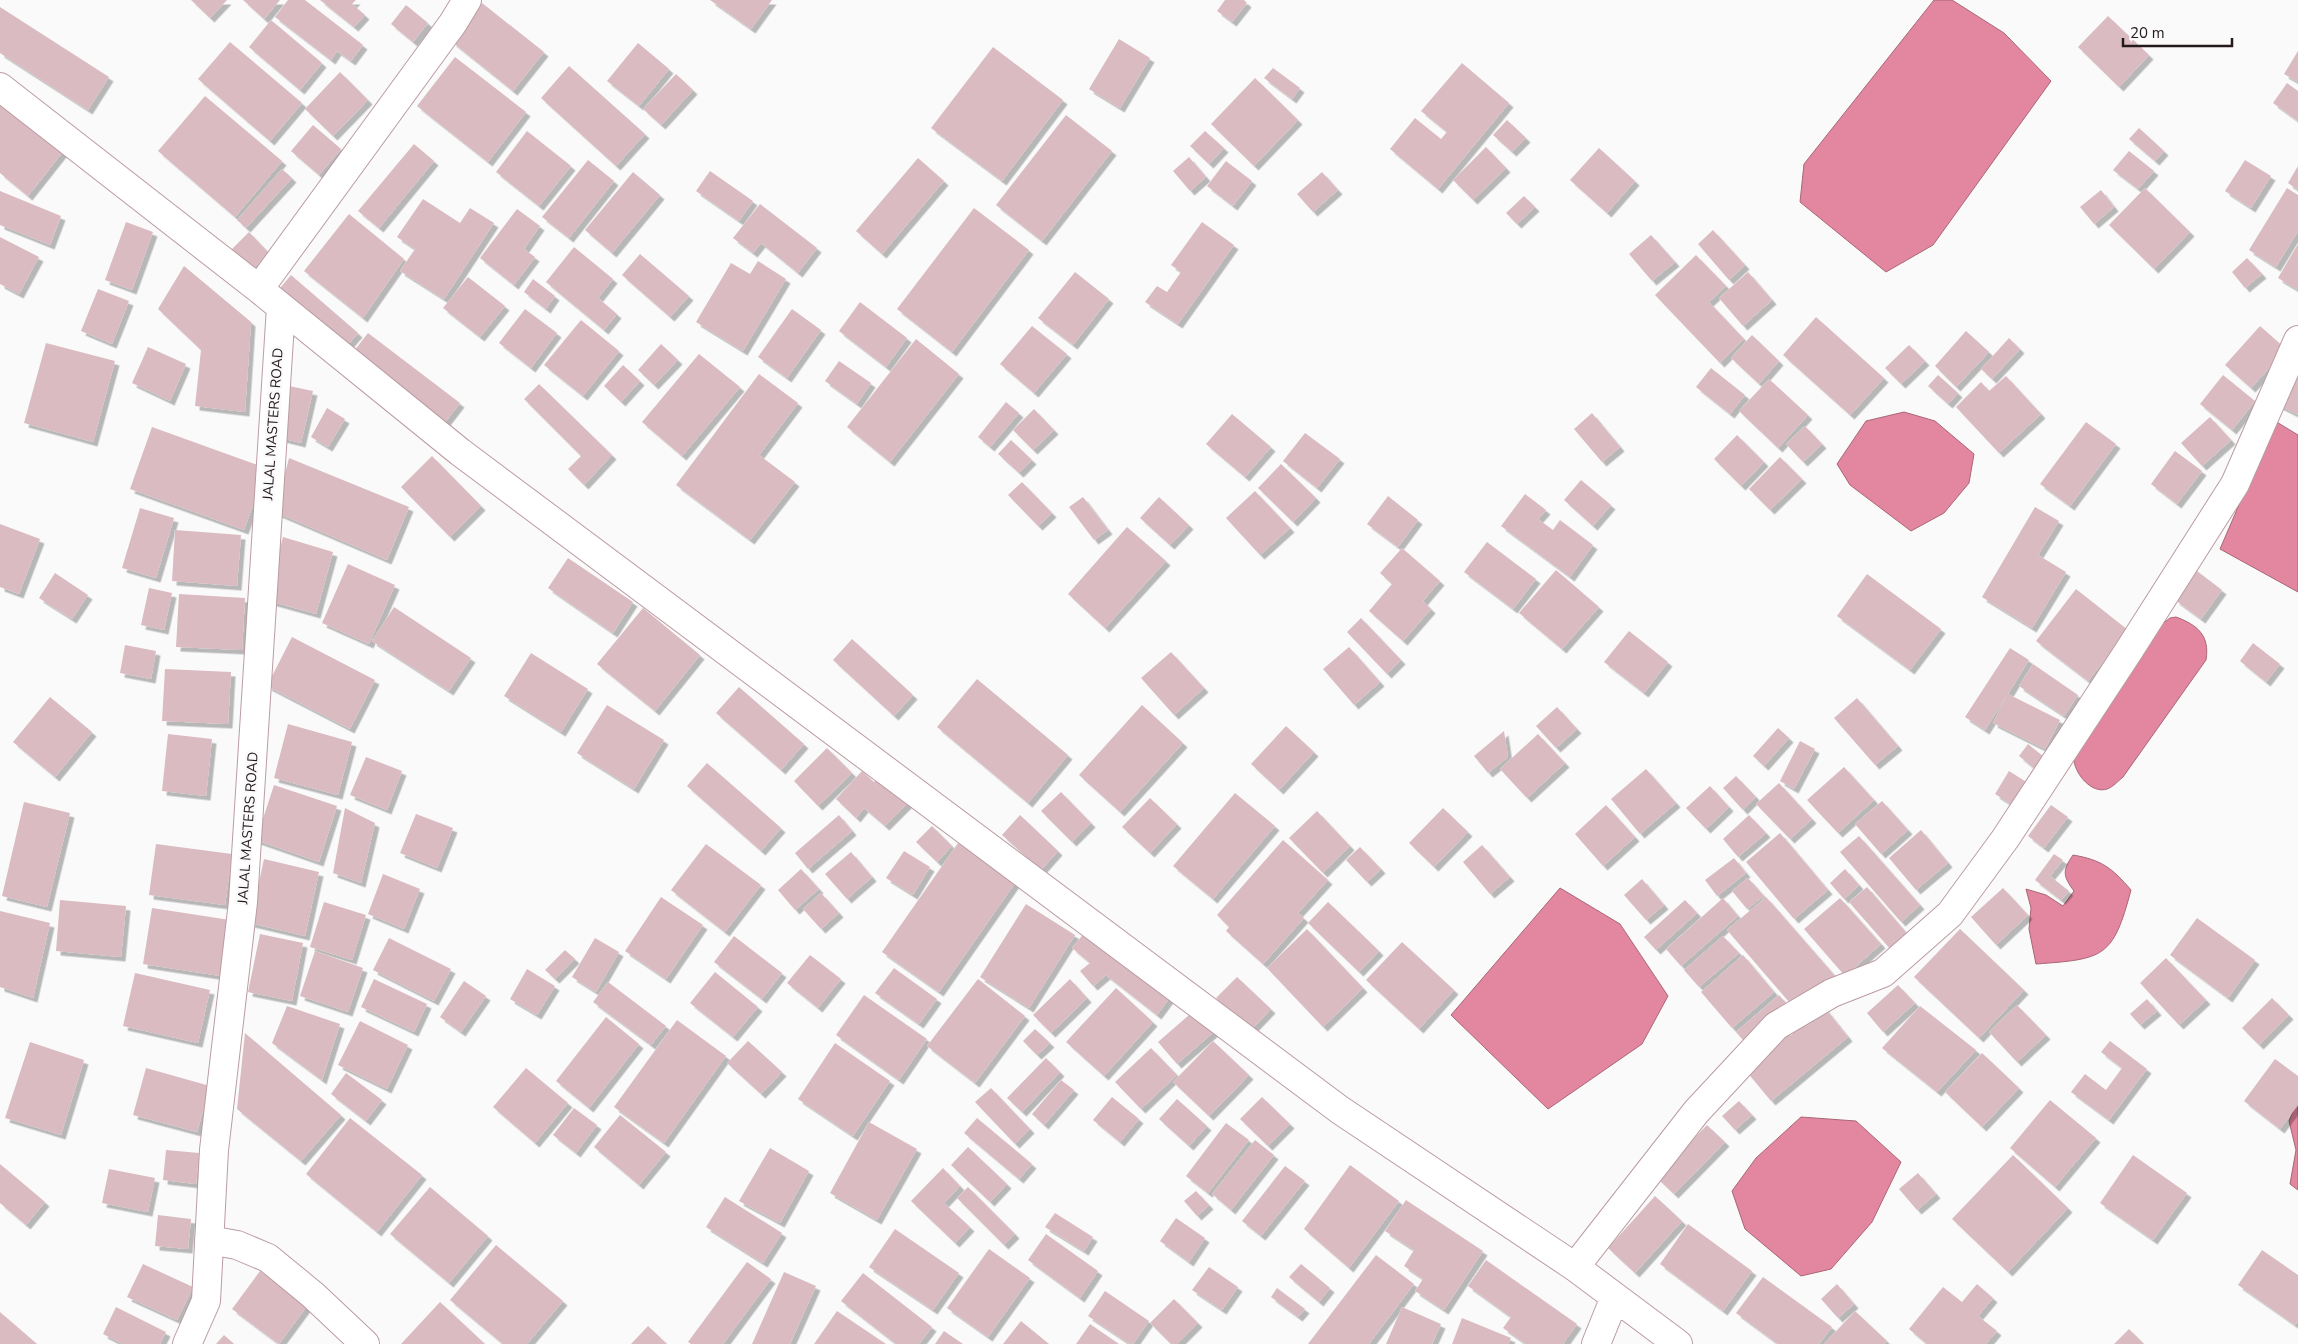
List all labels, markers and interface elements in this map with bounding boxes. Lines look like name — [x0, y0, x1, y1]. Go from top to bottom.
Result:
scale bar — [2123, 15, 2232, 47]
text: 20 m — [2130, 23, 2165, 43]
street label: JALAL MASTERS ROAD — [258, 347, 288, 502]
street label: JALAL MASTERS ROAD — [233, 751, 263, 906]

